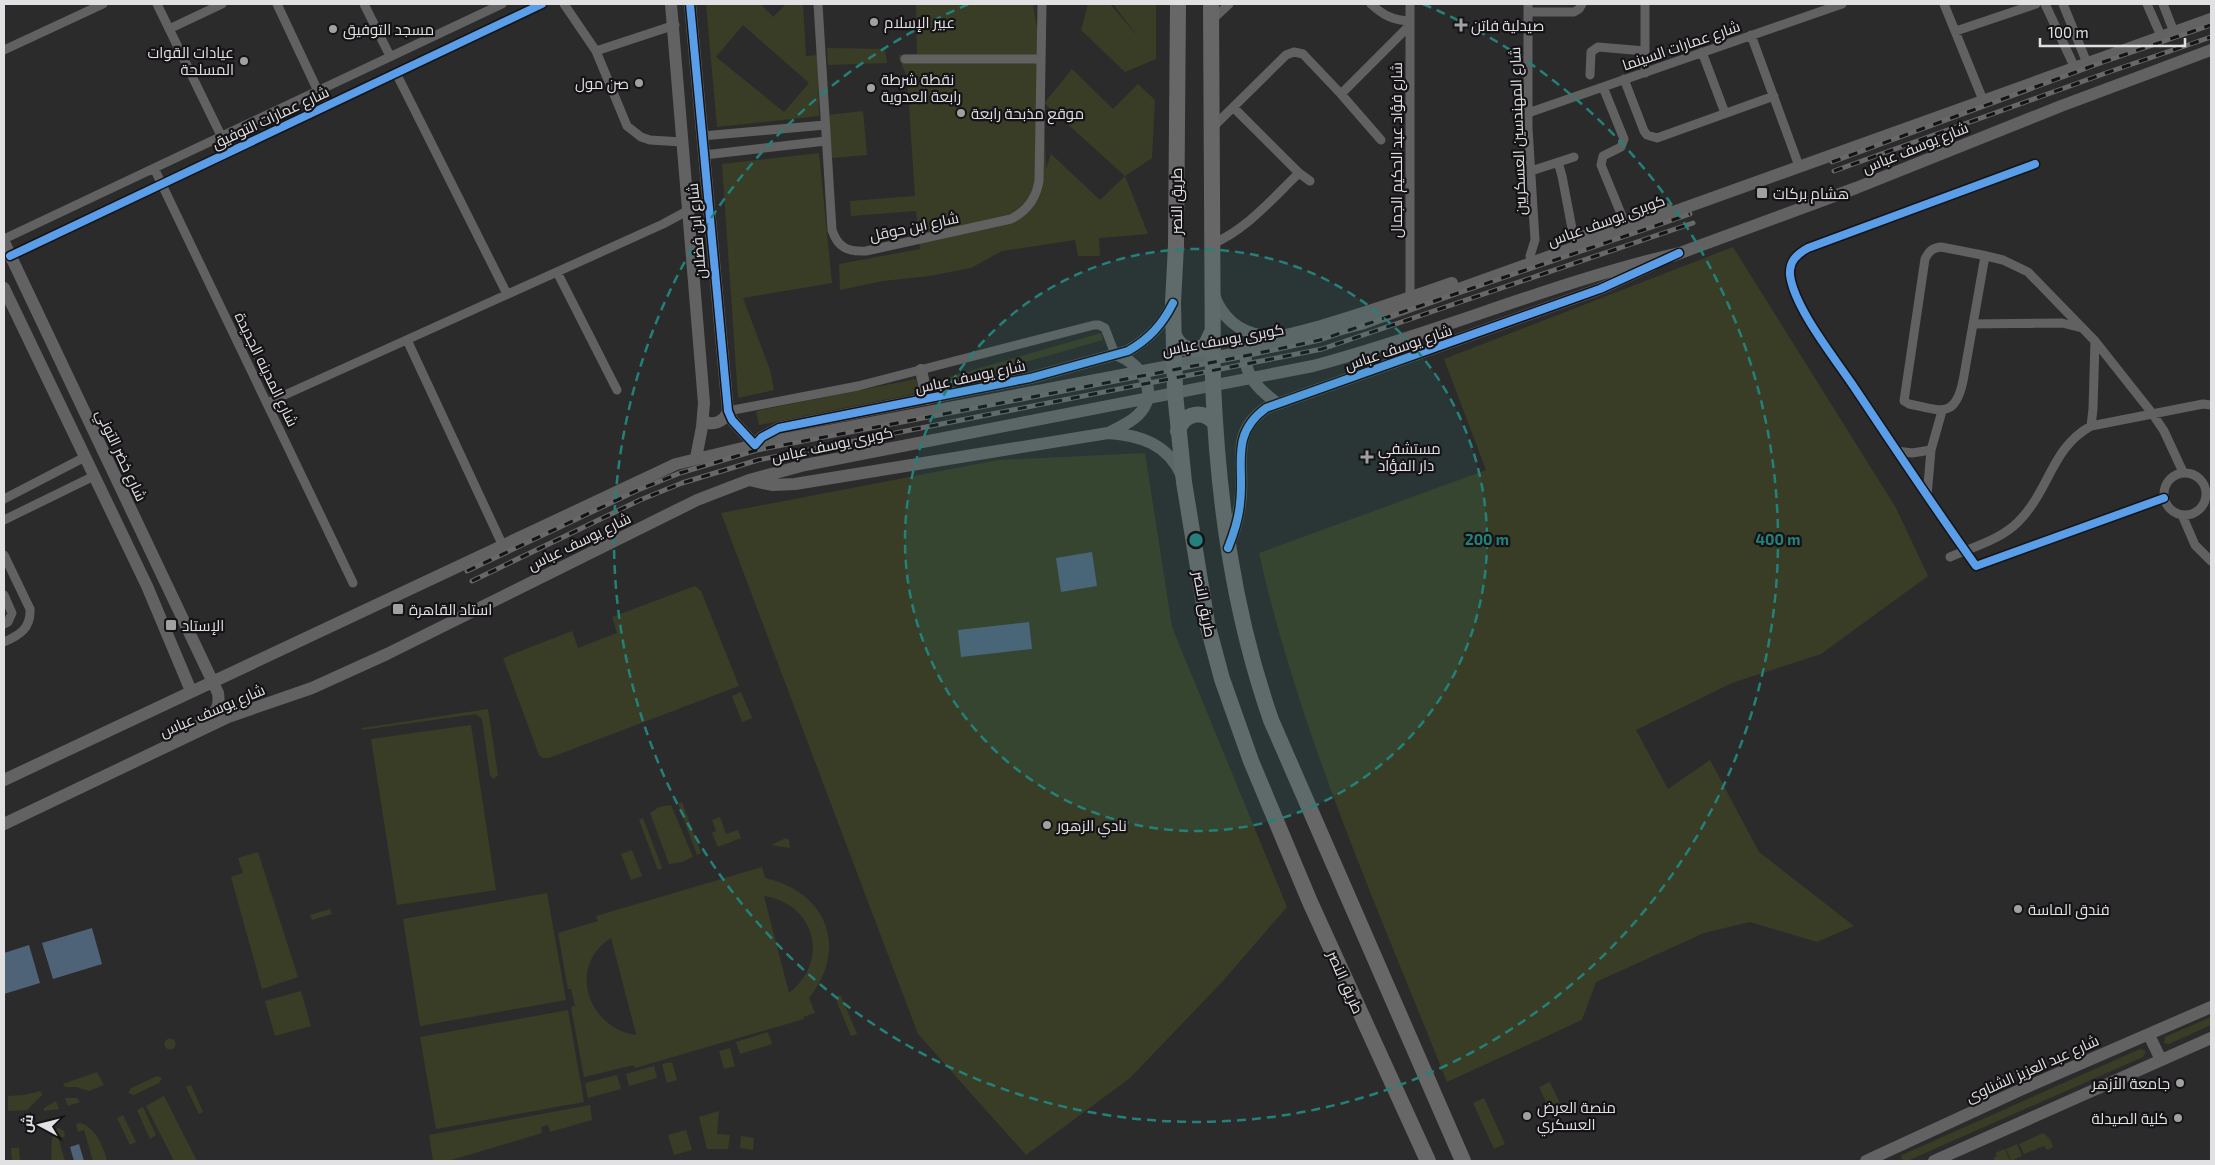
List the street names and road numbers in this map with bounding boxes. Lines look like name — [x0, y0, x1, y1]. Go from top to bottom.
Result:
street label: شارع عمارات السينما — [1620, 16, 1743, 76]
street label: شارع المهندسين العسكريين — [1505, 46, 1532, 216]
street label: شارع فؤاد عبد الحكيم الجمال — [1387, 62, 1408, 238]
street label: شارع عمارات التوفيق — [209, 82, 333, 155]
street label: شارع يوسف عباس — [1859, 118, 1972, 179]
street label: طريق النصر — [1167, 168, 1187, 235]
street label: شارع ابن فضلان — [683, 182, 712, 280]
street label: كوبرى يوسف عباس — [1545, 190, 1668, 251]
street label: شارع ابن حوقل — [868, 208, 961, 247]
street label: شارع المدينه الجديدة — [229, 309, 303, 431]
street label: كوبرى يوسف عباس — [1161, 319, 1286, 361]
street label: شارع يوسف عباس — [1342, 320, 1455, 377]
street label: شارع يوسف عباس — [913, 355, 1028, 399]
street label: شارع خضر التوني — [89, 406, 151, 506]
street label: كوبرى يوسف عباس — [770, 422, 895, 468]
street label: شارع يوسف عباس — [524, 508, 635, 576]
street label: طريق النصر — [1188, 568, 1220, 639]
street label: شارع يوسف عباس — [157, 680, 268, 743]
street label: طريق النصر — [1322, 947, 1368, 1017]
street label: شارع عبد العزيز الشناوى — [1963, 1031, 2103, 1108]

